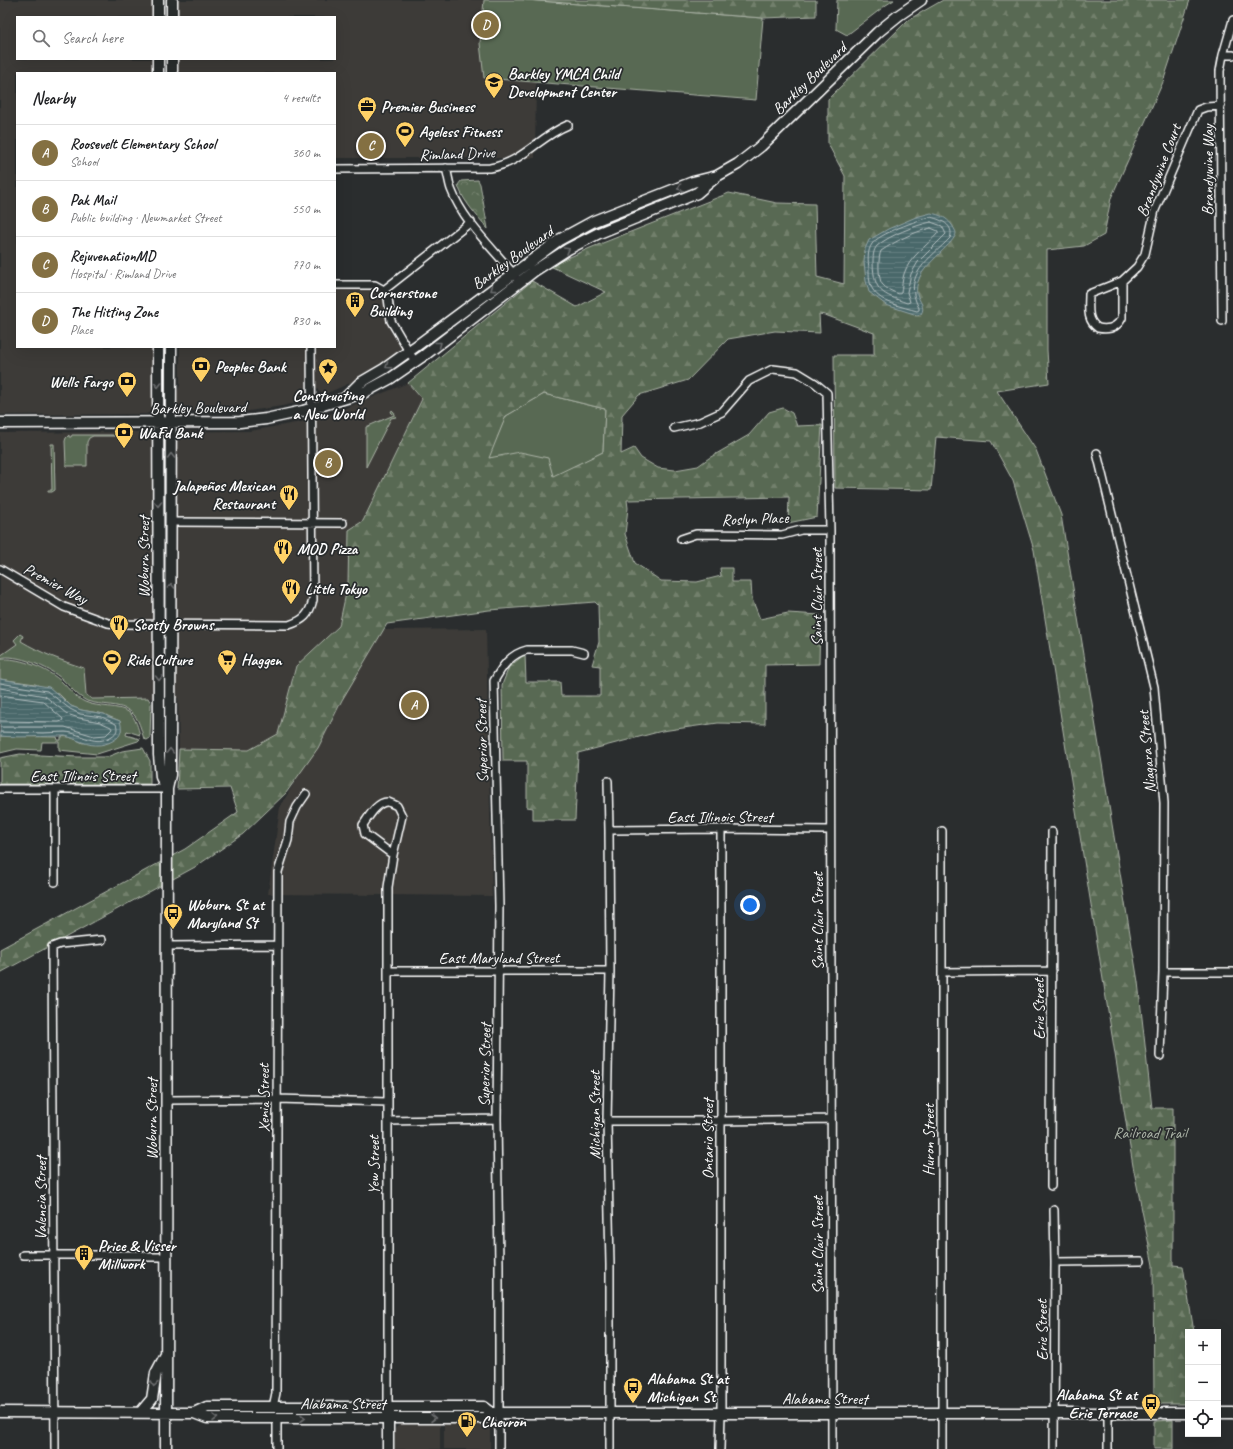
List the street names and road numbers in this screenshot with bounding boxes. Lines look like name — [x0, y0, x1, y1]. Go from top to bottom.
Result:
street label: Barkley Boulevard — [768, 36, 853, 119]
street label: Brandywine Court — [1132, 120, 1186, 220]
street label: Brandywine Way — [1198, 123, 1218, 216]
street label: Rimland Drive — [419, 143, 497, 165]
street label: Barkley Boulevard — [468, 220, 559, 294]
street label: Barkley Boulevard — [150, 397, 249, 419]
street label: Roslyn Place — [721, 508, 791, 530]
street label: Woburn Street — [134, 513, 154, 598]
street label: Saint Clair Street — [807, 546, 827, 646]
street label: Premier Way — [20, 559, 92, 610]
street label: Superior Street — [471, 696, 493, 783]
street label: Niagara Street — [1133, 708, 1161, 794]
street label: East Illinois Street — [31, 766, 138, 786]
street label: East Illinois Street — [668, 807, 775, 827]
street label: Saint Clair Street — [808, 870, 828, 970]
street label: East Maryland Street — [439, 948, 561, 968]
street label: Erie Street — [1029, 977, 1049, 1039]
street label: Superior Street — [474, 1020, 496, 1107]
street label: Xenia Street — [254, 1062, 274, 1132]
street label: Michigan Street — [585, 1069, 605, 1159]
street label: Woburn Street — [142, 1075, 162, 1160]
street label: Ontario Street — [698, 1096, 718, 1179]
street label: Huron Street — [919, 1102, 939, 1176]
street label: Yew Street — [364, 1134, 384, 1194]
street label: Valencia Street — [31, 1153, 51, 1240]
street label: Saint Clair Street — [808, 1194, 828, 1294]
street label: Erie Street — [1032, 1298, 1052, 1360]
street label: Alabama Street — [782, 1389, 870, 1409]
street label: Alabama Street — [300, 1394, 388, 1414]

